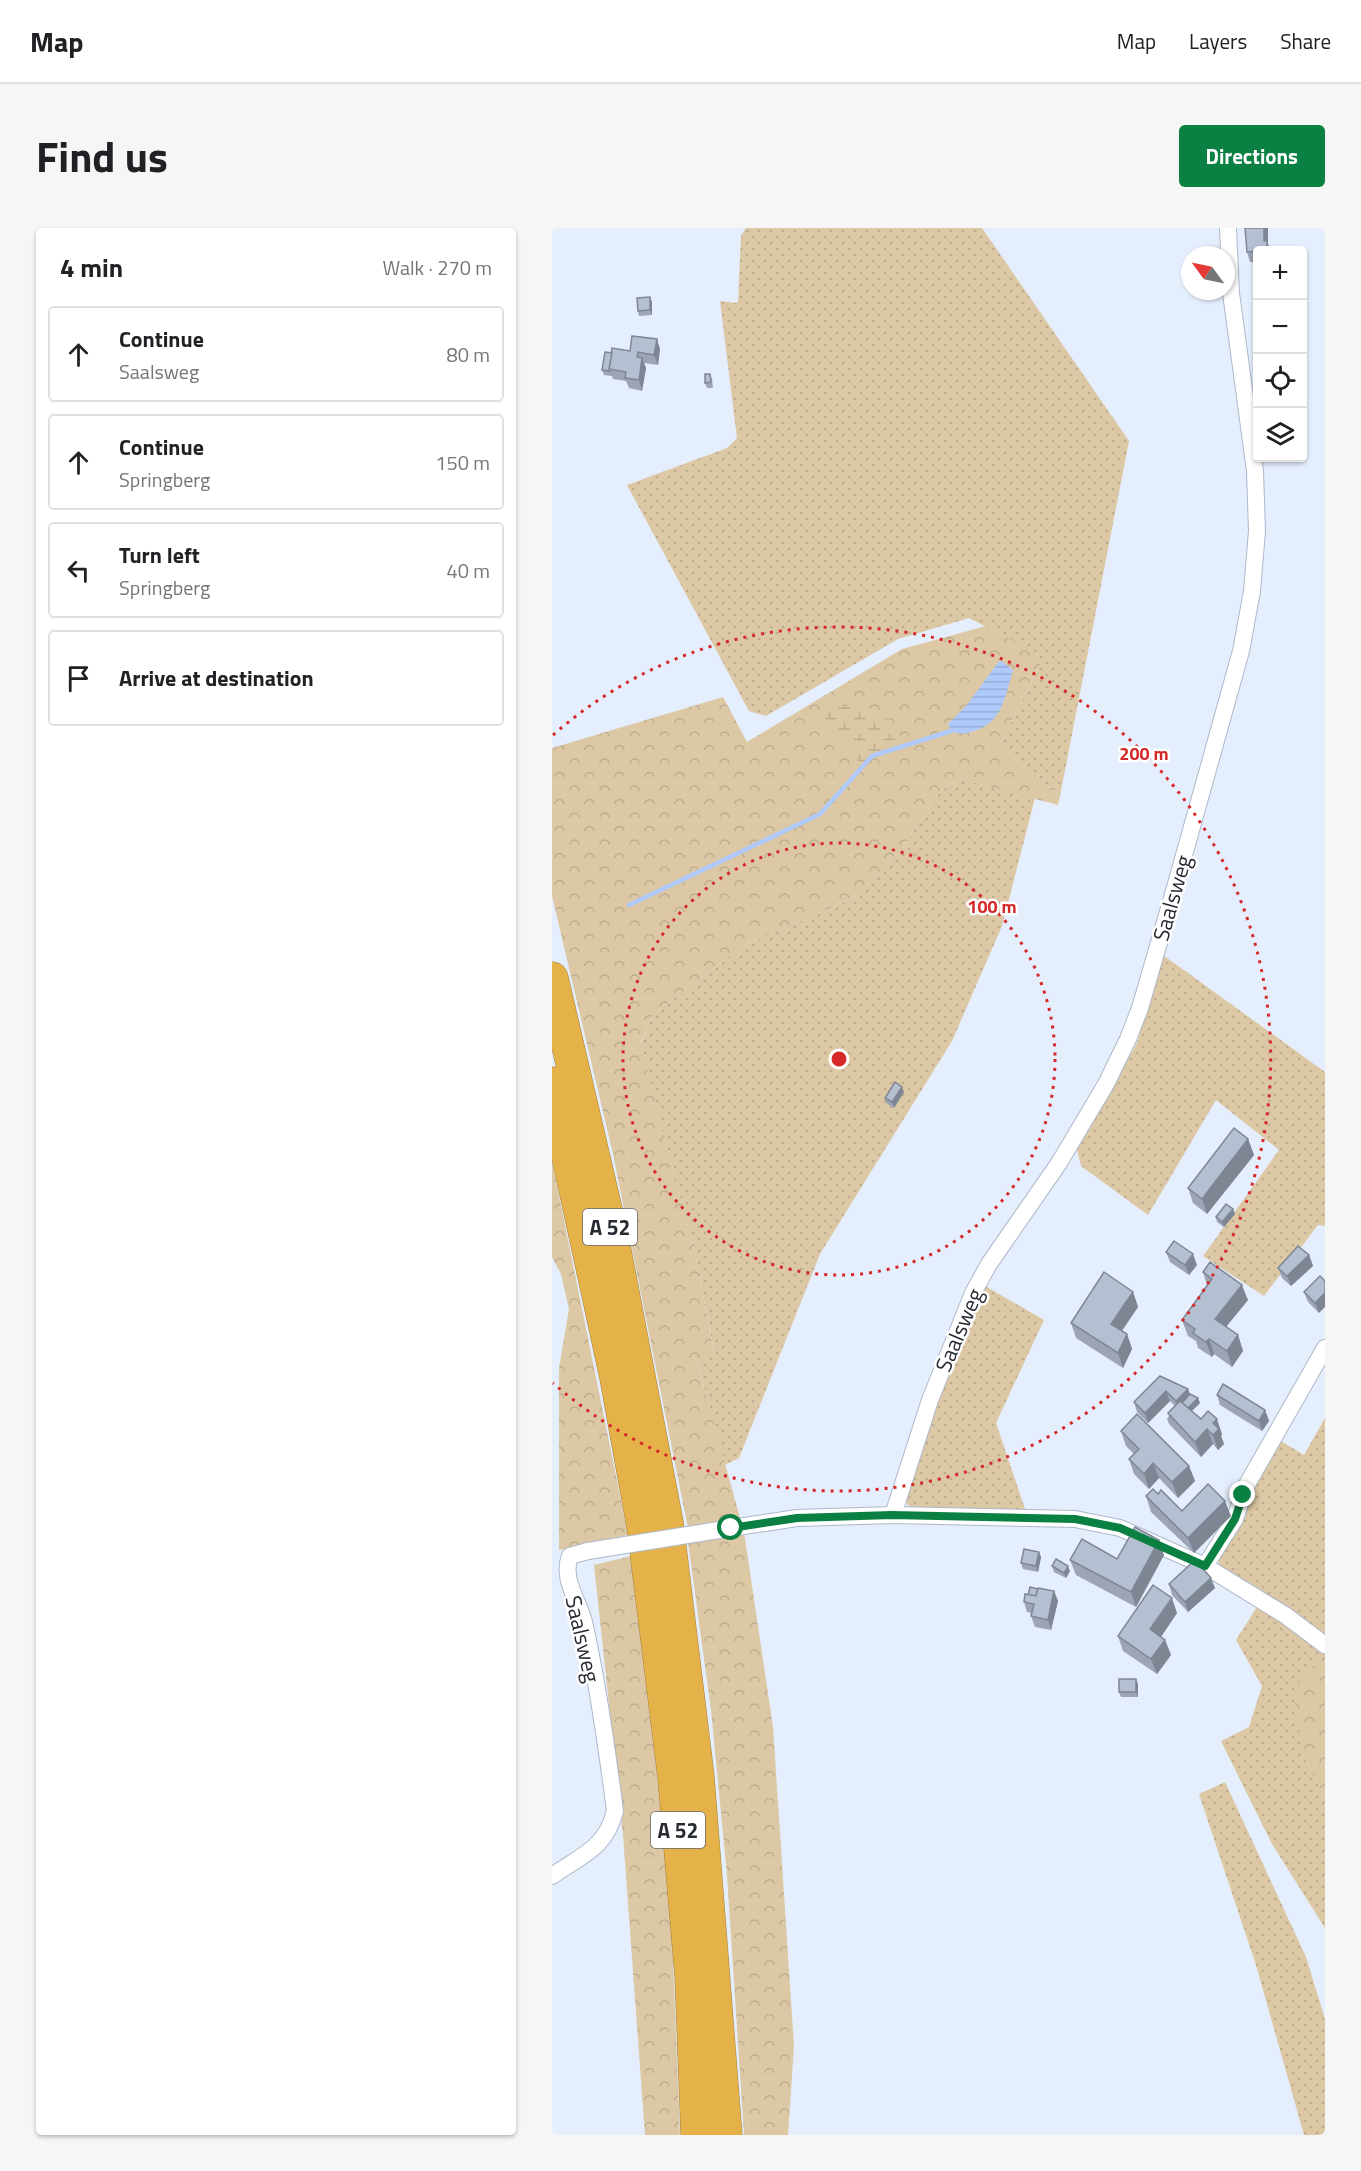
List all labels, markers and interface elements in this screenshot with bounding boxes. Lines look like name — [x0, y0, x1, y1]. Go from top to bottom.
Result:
text: Map — [30, 20, 84, 63]
text: Map — [1117, 25, 1156, 57]
text: Layers — [1189, 25, 1247, 57]
text: Share — [1280, 25, 1331, 57]
text: Find us — [36, 124, 168, 188]
button: Directions — [1179, 125, 1325, 187]
north arrow — [1181, 246, 1235, 300]
map controls — [1253, 246, 1307, 462]
button: + — [1253, 246, 1307, 300]
text: 4 min — [60, 248, 123, 287]
text: Walk · 270 m — [383, 252, 492, 283]
button: − — [1253, 300, 1307, 354]
text: Continue — [119, 322, 204, 356]
icon: ahead — [62, 338, 95, 371]
text: 80 m — [446, 339, 490, 370]
button: locate — [1253, 354, 1307, 408]
text: Saalsweg — [119, 356, 199, 387]
button: layers — [1253, 408, 1307, 462]
text: Continue — [119, 430, 204, 464]
icon: ahead — [62, 446, 95, 479]
text: 150 m — [435, 447, 490, 478]
text: Springberg — [119, 464, 210, 495]
text: Turn left — [119, 538, 200, 572]
icon: left — [62, 554, 95, 587]
text: 40 m — [446, 555, 490, 586]
text: Springberg — [119, 572, 210, 603]
text: Arrive at destination — [119, 661, 314, 695]
icon: arrive — [62, 662, 95, 695]
text: 200 m — [1119, 740, 1169, 767]
street label: Saalsweg — [1143, 851, 1201, 945]
text: 100 m — [967, 893, 1017, 920]
centre of rings — [829, 1049, 849, 1069]
road number: A 52 — [583, 1209, 637, 1245]
street label: Saalsweg — [926, 1283, 992, 1377]
route end — [1229, 1481, 1255, 1507]
route start — [717, 1514, 743, 1540]
street label: Saalsweg — [557, 1592, 609, 1686]
road number: A 52 — [651, 1812, 705, 1848]

